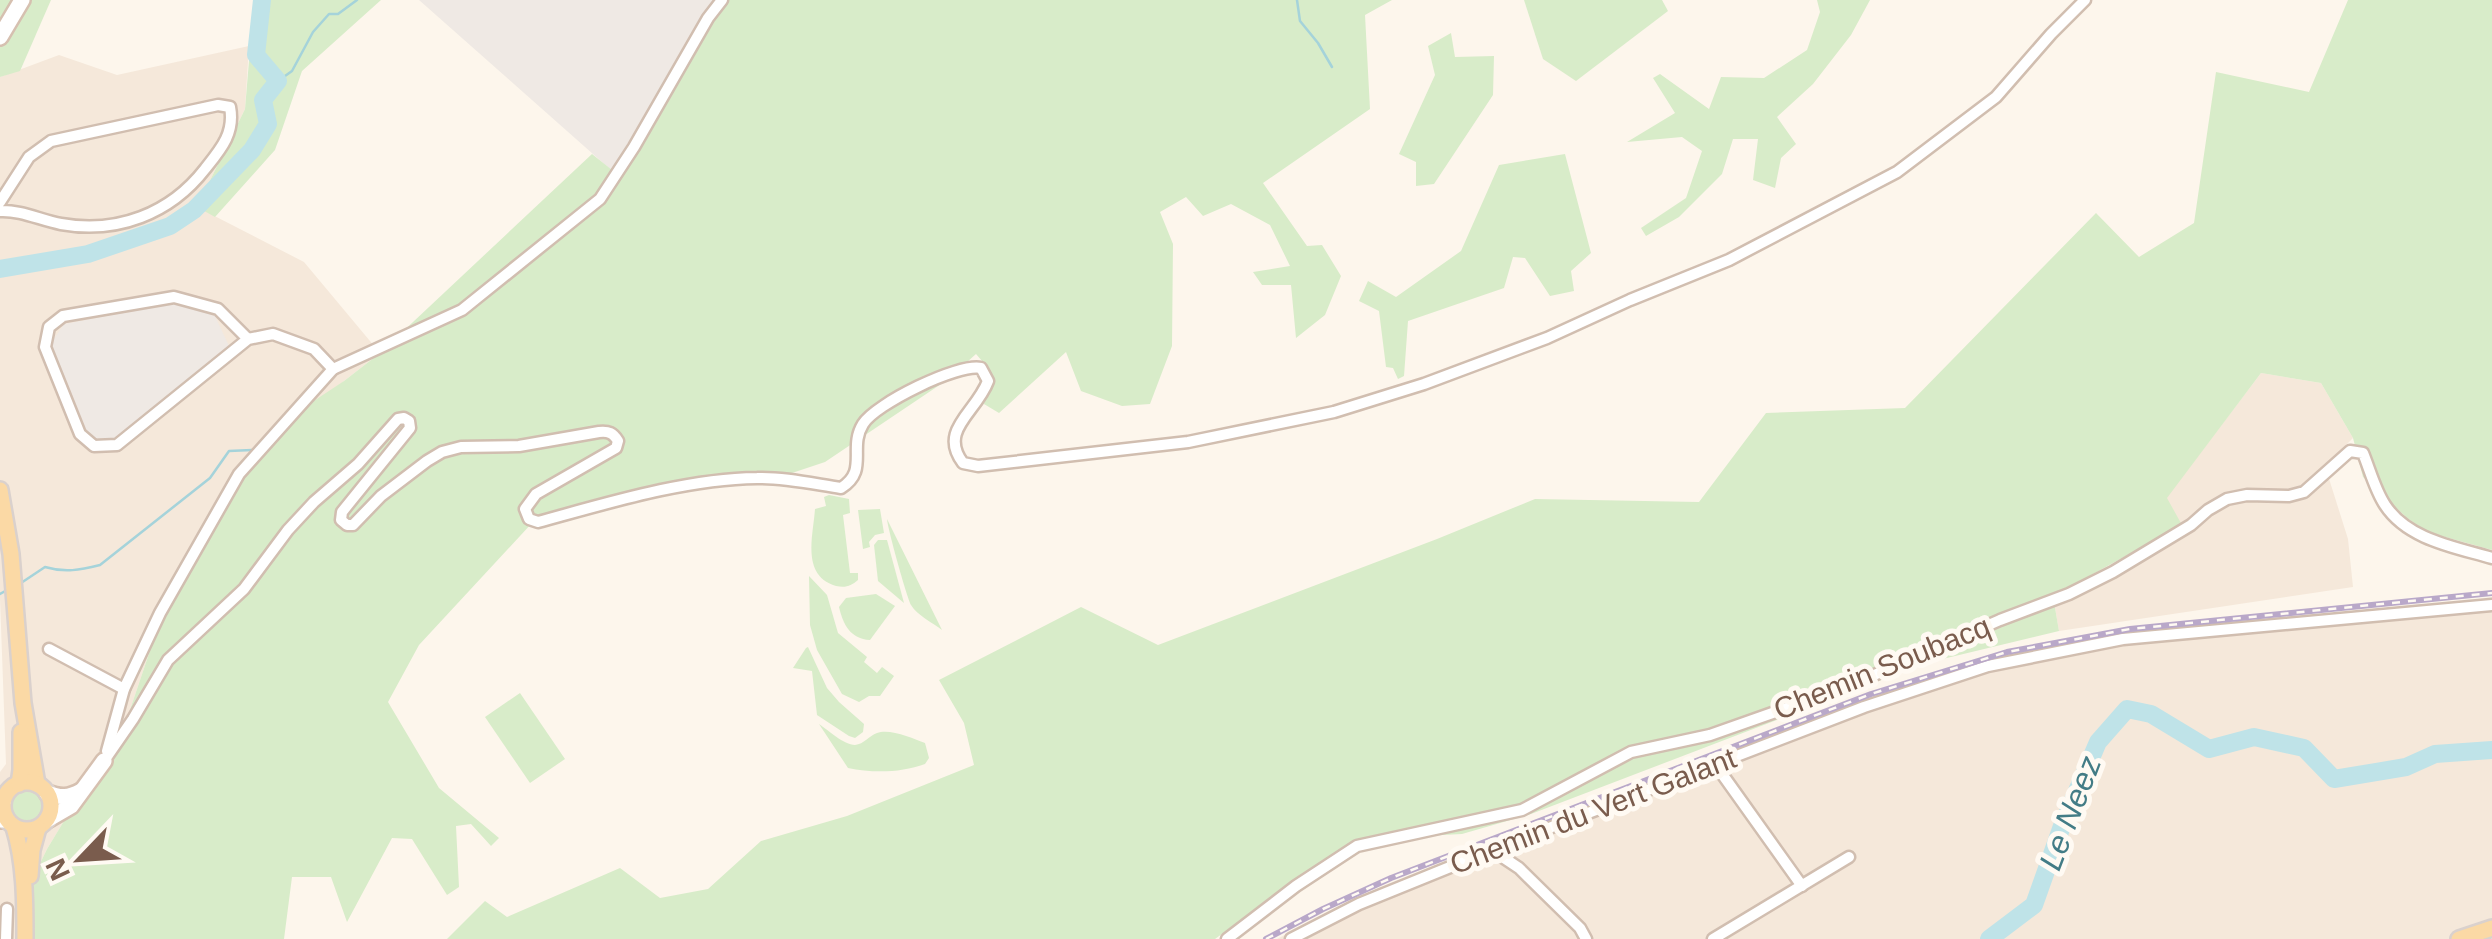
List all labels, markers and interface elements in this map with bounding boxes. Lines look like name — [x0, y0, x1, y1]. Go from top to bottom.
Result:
street label: Chemin Soubacq — [1769, 609, 1995, 726]
street label: Chemin du Vert Galant — [1445, 741, 1741, 880]
water label: Le Neez — [2032, 751, 2108, 875]
north arrow — [30, 809, 130, 909]
text: N — [39, 854, 76, 885]

